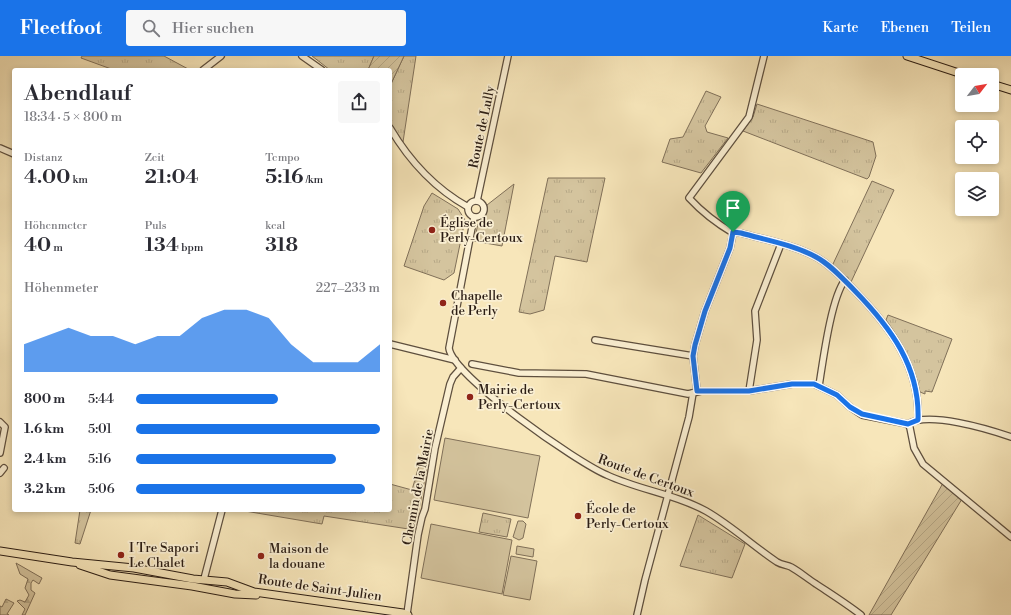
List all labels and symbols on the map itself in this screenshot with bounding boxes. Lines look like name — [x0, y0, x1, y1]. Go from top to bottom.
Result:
north arrow — [955, 68, 999, 112]
street label: Route de Lully — [465, 84, 499, 170]
pin — [716, 191, 750, 232]
place label: Église de Perly-Certoux — [440, 214, 523, 246]
marker: Église de Perly-Certoux — [427, 225, 437, 235]
place label: Chapelle de Perly — [451, 288, 503, 319]
marker: Chapelle de Perly — [438, 298, 448, 308]
place label: Mairie de Perly-Certoux — [478, 382, 561, 413]
marker: Mairie de Perly-Certoux — [465, 392, 475, 402]
street label: Chemin de la Mairie — [399, 427, 437, 547]
street label: Route de Certoux — [596, 451, 697, 501]
place label: École de Perly-Certoux — [586, 500, 669, 532]
marker: École de Perly-Certoux — [573, 511, 583, 521]
place label: I Tre Sapori Le Chalet — [129, 540, 199, 571]
place label: Maison de la douane — [269, 541, 329, 572]
marker: I Tre Sapori Le Chalet — [116, 550, 126, 560]
marker: Maison de la douane — [256, 551, 266, 561]
street label: Route de Saint-Julien — [257, 571, 383, 605]

